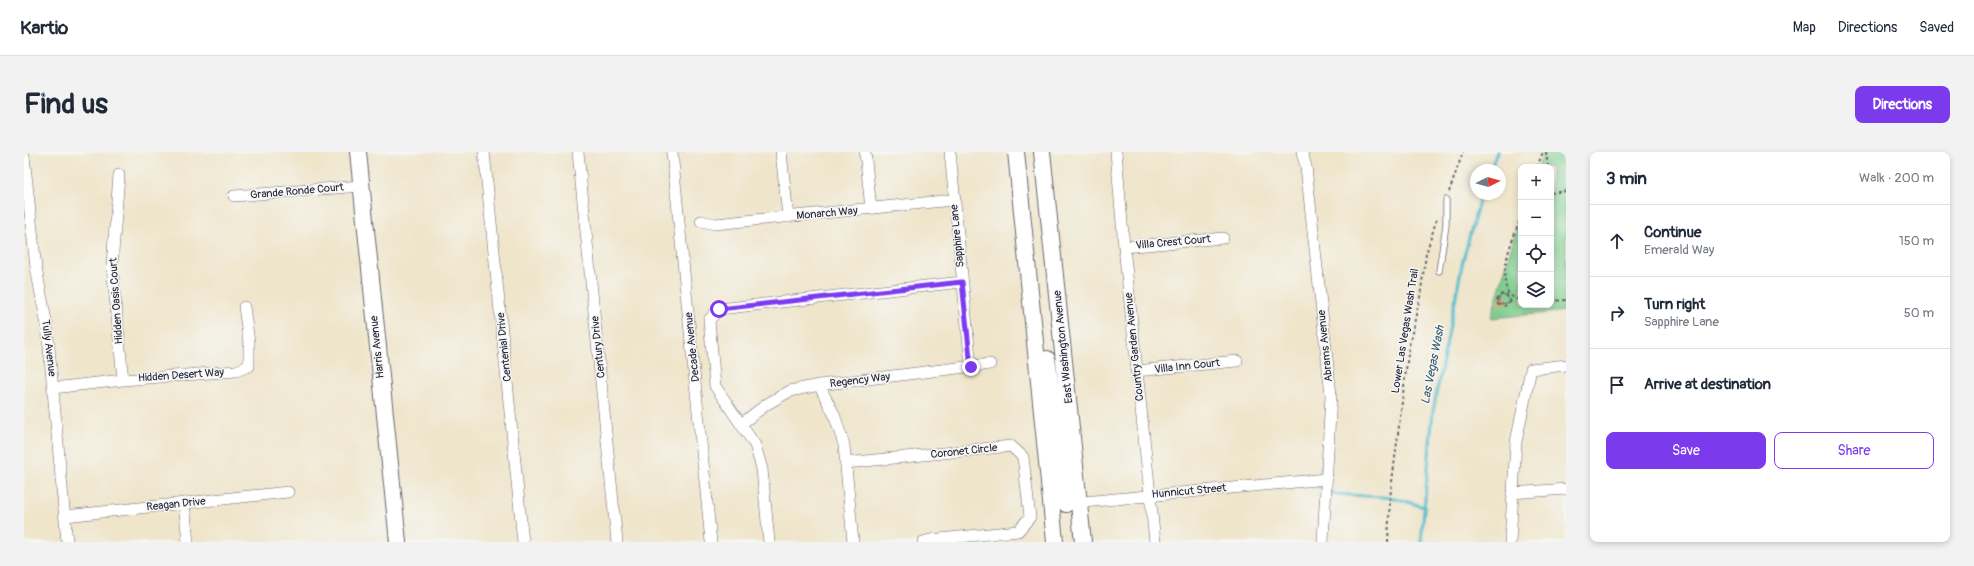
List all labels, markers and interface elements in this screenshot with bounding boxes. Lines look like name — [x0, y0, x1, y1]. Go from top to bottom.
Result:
text: Kartio — [20, 16, 68, 40]
text: Map — [1793, 19, 1816, 36]
text: Directions — [1838, 19, 1897, 36]
text: Saved — [1919, 19, 1954, 36]
button: Directions — [1855, 86, 1950, 123]
text: Find us — [24, 87, 108, 122]
north arrow — [1470, 164, 1506, 200]
map controls — [1518, 164, 1554, 308]
button: + — [1518, 164, 1554, 200]
text: 3 min — [1606, 168, 1647, 189]
text: Walk · 200 m — [1859, 170, 1934, 186]
street label: Grande Ronde Court — [250, 180, 345, 202]
button: − — [1518, 200, 1554, 236]
street label: Sapphire Lane — [947, 203, 967, 268]
street label: Monarch Way — [796, 204, 858, 222]
text: Continue — [1644, 223, 1702, 242]
icon: ahead — [1606, 230, 1628, 252]
street label: Villa Crest Court — [1135, 232, 1212, 252]
text: 150 m — [1899, 233, 1934, 249]
button: locate — [1518, 236, 1554, 272]
text: Emerald Way — [1644, 242, 1714, 258]
street label: Hidden Oasis Court — [106, 257, 126, 345]
street label: Lower Las Vegas Wash Trail — [1389, 268, 1421, 394]
button: layers — [1518, 272, 1554, 308]
street label: East Washington Avenue — [1051, 289, 1075, 404]
street label: Country Garden Avenue — [1122, 292, 1146, 402]
text: Turn right — [1644, 295, 1705, 314]
route start — [710, 300, 728, 318]
icon: right — [1606, 302, 1628, 324]
text: 50 m — [1904, 305, 1934, 321]
street label: Abrams Avenue — [1315, 309, 1335, 383]
street label: Centenial Drive — [494, 311, 514, 382]
street label: Decade Avenue — [682, 311, 702, 383]
street label: Harris Avenue — [367, 314, 387, 379]
text: Sapphire Lane — [1644, 314, 1719, 330]
street label: Century Drive — [588, 315, 608, 379]
street label: Tully Avenue — [39, 319, 59, 378]
water label: Las Vegas Wash — [1418, 323, 1448, 406]
street label: Villa Inn Court — [1154, 356, 1221, 376]
route end — [962, 358, 980, 376]
street label: Hidden Desert Way — [138, 365, 225, 384]
street label: Regency Way — [829, 370, 891, 390]
icon: arrive — [1606, 374, 1628, 396]
text: Arrive at destination — [1644, 375, 1771, 394]
button: Save — [1606, 432, 1766, 469]
button: Share — [1774, 432, 1934, 469]
street label: Coronet Circle — [930, 441, 999, 461]
street label: Hunnicut Street — [1151, 481, 1227, 501]
street label: Reagan Drive — [146, 494, 207, 514]

